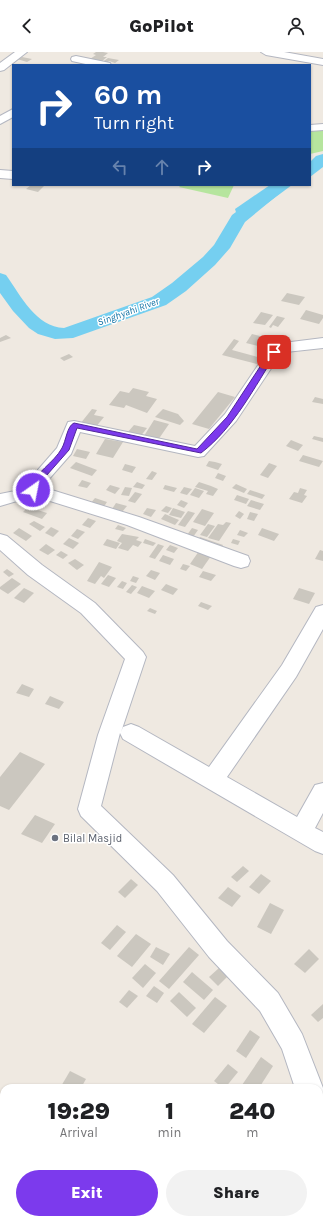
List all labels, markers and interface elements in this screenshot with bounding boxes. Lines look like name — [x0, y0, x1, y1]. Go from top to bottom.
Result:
icon: back — [16, 15, 38, 37]
text: GoPilot — [129, 15, 194, 37]
icon: person — [285, 15, 307, 37]
text: 60 m — [94, 78, 162, 111]
icon: right — [28, 80, 80, 132]
text: Turn right — [94, 112, 174, 134]
icon: left — [109, 156, 131, 178]
icon: ahead — [151, 156, 173, 178]
icon: right — [193, 156, 215, 178]
water label: Singhyahi River — [96, 295, 161, 329]
pin — [257, 335, 291, 369]
icon: arrive — [263, 341, 285, 363]
position arrow — [12, 469, 54, 511]
place label: Bilal Masjid — [63, 832, 122, 845]
marker: Bilal Masjid — [50, 833, 60, 843]
text: 19:29 — [47, 1097, 110, 1125]
text: 1 — [165, 1097, 174, 1125]
text: 240 — [229, 1097, 275, 1125]
text: Arrival — [60, 1125, 98, 1140]
text: min — [158, 1125, 181, 1140]
text: m — [246, 1125, 258, 1140]
button: Exit — [16, 1170, 158, 1216]
button: Share — [166, 1170, 307, 1216]

